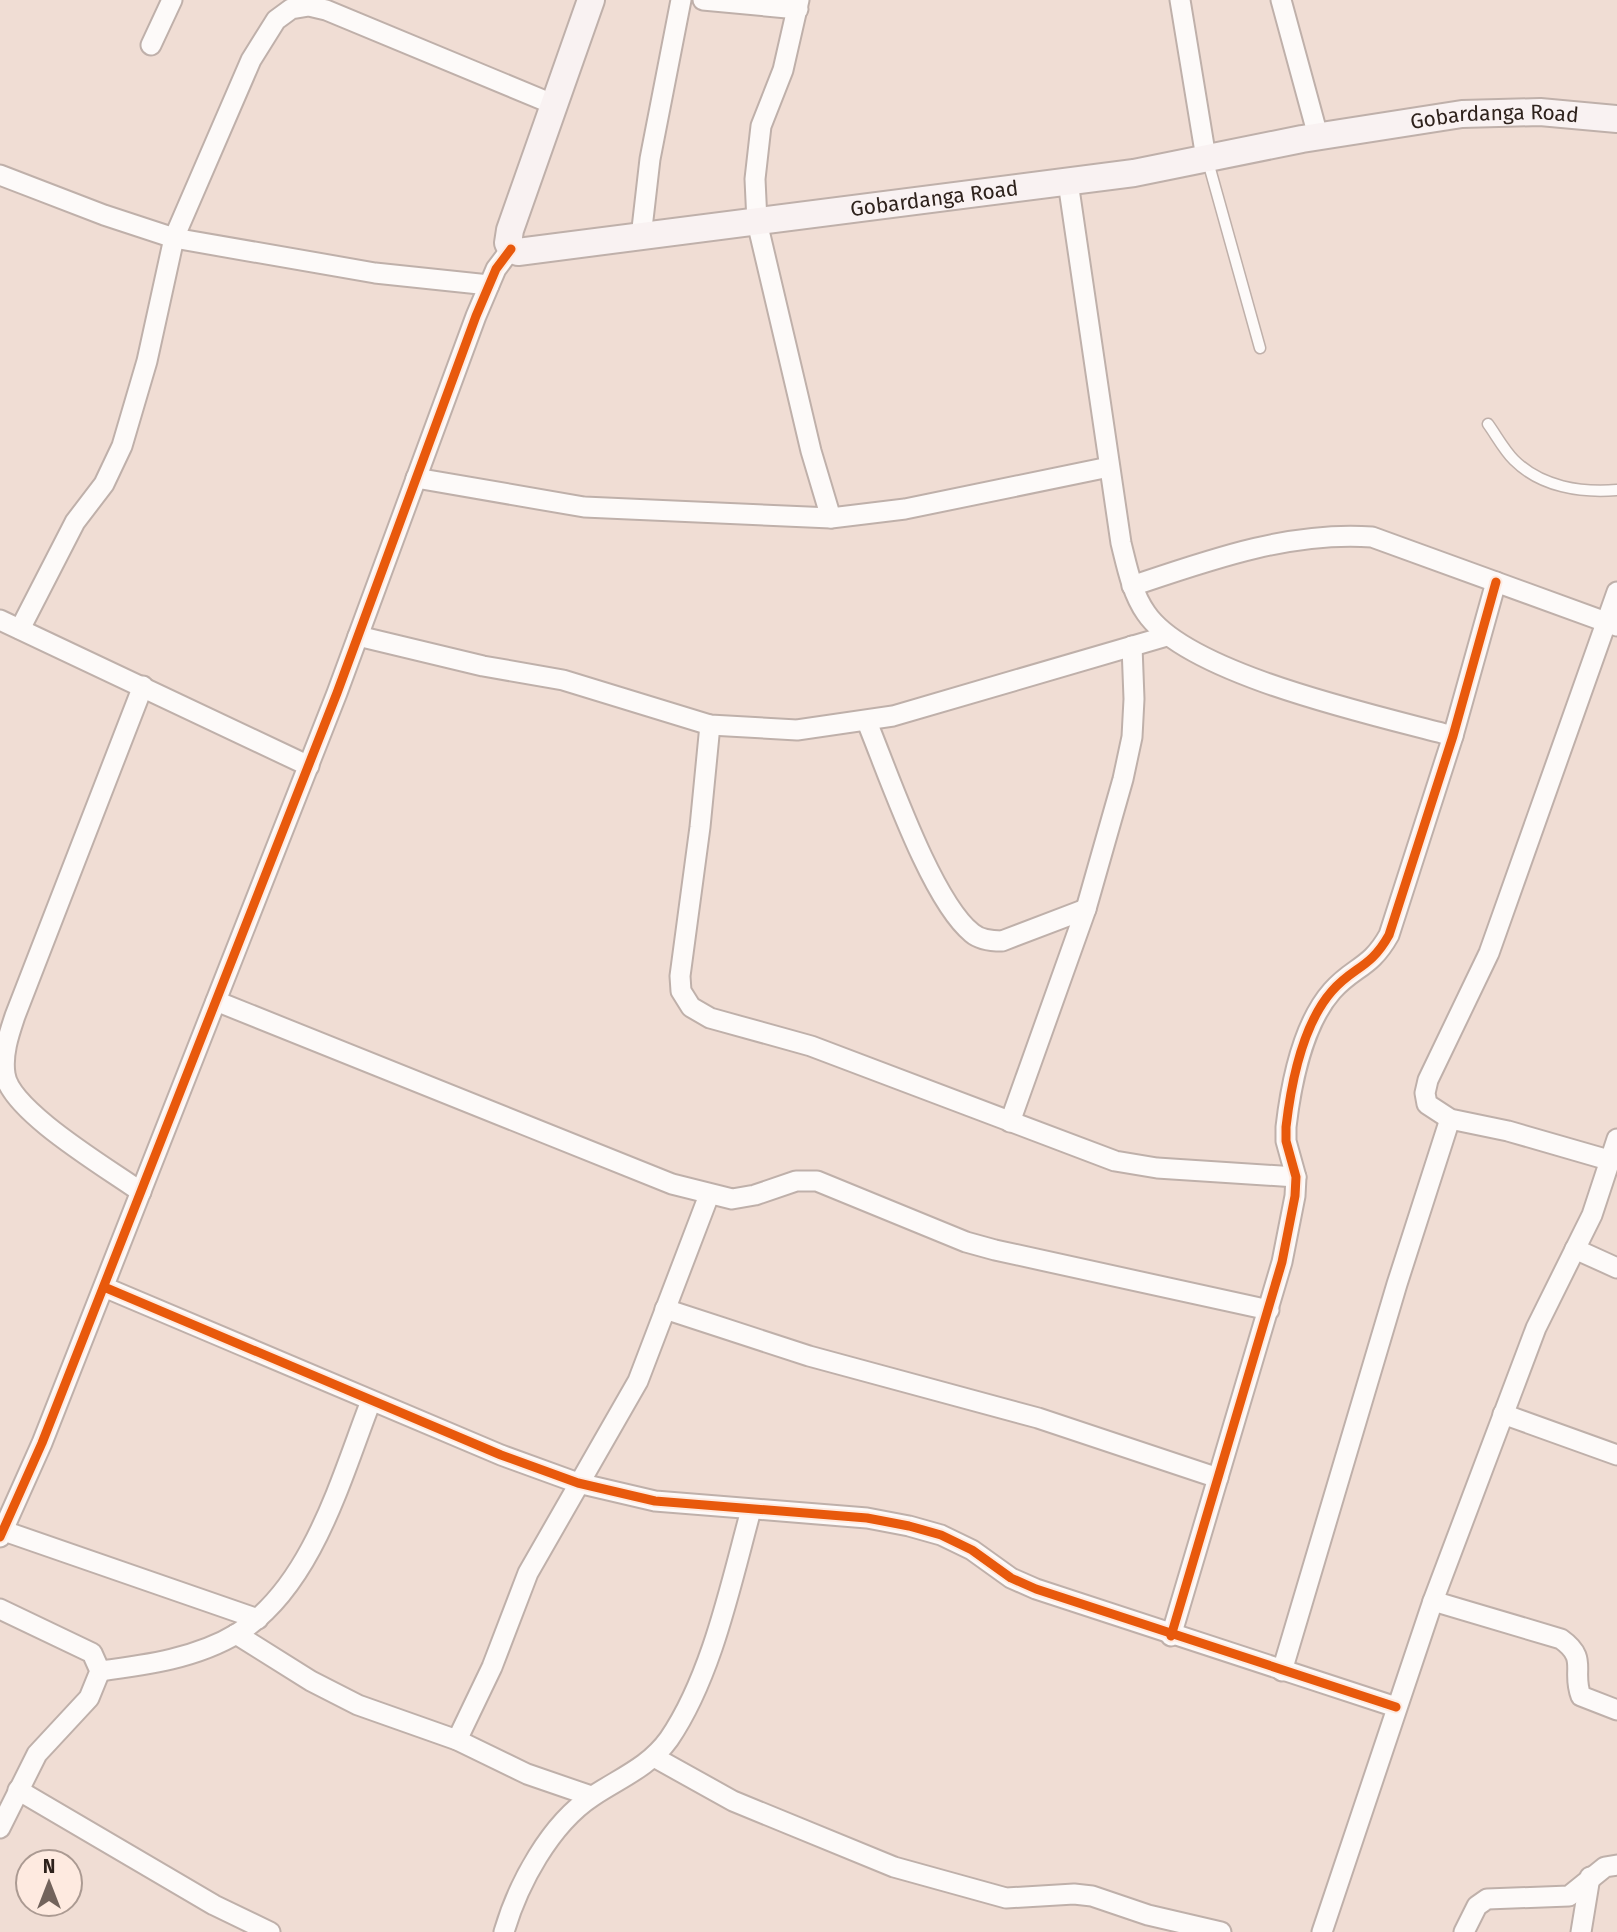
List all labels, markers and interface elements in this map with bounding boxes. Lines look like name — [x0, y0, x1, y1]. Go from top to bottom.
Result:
street label: Gobardanga Road — [1408, 99, 1580, 135]
street label: Gobardanga Road — [849, 175, 1020, 222]
north arrow — [14, 1848, 84, 1918]
text: N — [43, 1855, 55, 1878]

